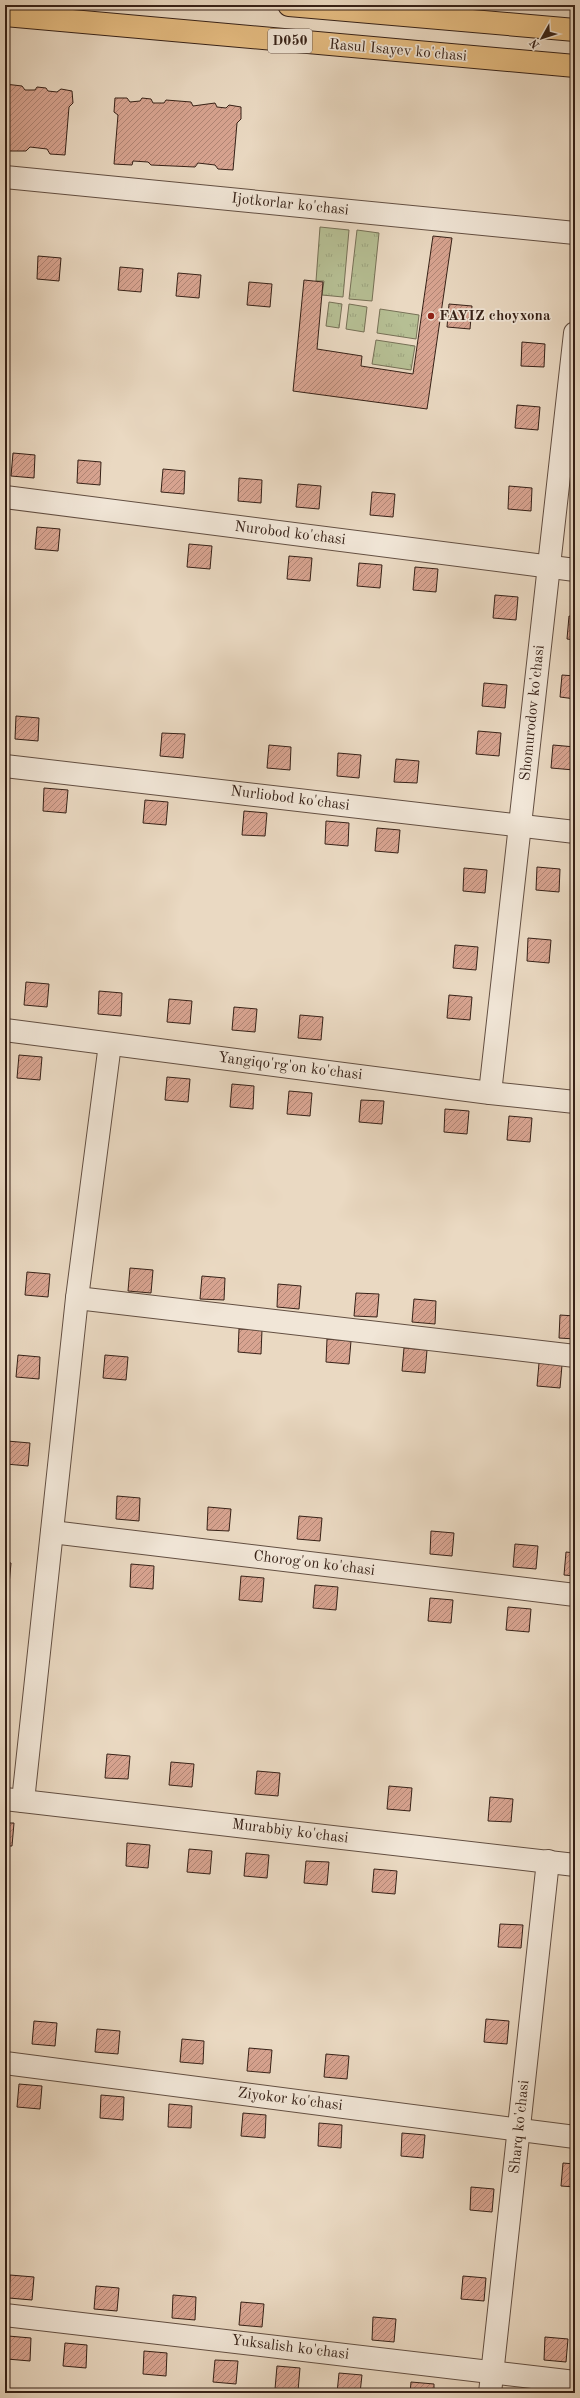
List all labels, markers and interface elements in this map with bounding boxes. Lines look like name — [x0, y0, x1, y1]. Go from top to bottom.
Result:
north arrow — [522, 18, 562, 58]
road number: D050 — [268, 29, 312, 53]
text: N — [528, 36, 542, 50]
street label: Rasul Isayev ko'chasi — [328, 38, 468, 64]
street label: Ijotkorlar ko'chasi — [230, 191, 350, 219]
place label: FAYIZ choyxona — [439, 309, 551, 324]
marker: FAYIZ choyxona — [426, 311, 436, 321]
street label: Nurobod ko'chasi — [234, 520, 346, 548]
street label: Shomurodov ko'chasi — [518, 644, 548, 782]
street label: Nurliobod ko'chasi — [230, 784, 350, 814]
street label: Yangiqo'rg'on ko'chasi — [217, 1051, 363, 1083]
street label: Chorog'on ko'chasi — [252, 1549, 376, 1579]
street label: Murabbiy ko'chasi — [231, 1817, 349, 1847]
street label: Sharq ko'chasi — [508, 2079, 532, 2175]
street label: Ziyokor ko'chasi — [237, 2086, 343, 2114]
street label: Yuksalish ko'chasi — [230, 2333, 350, 2363]

